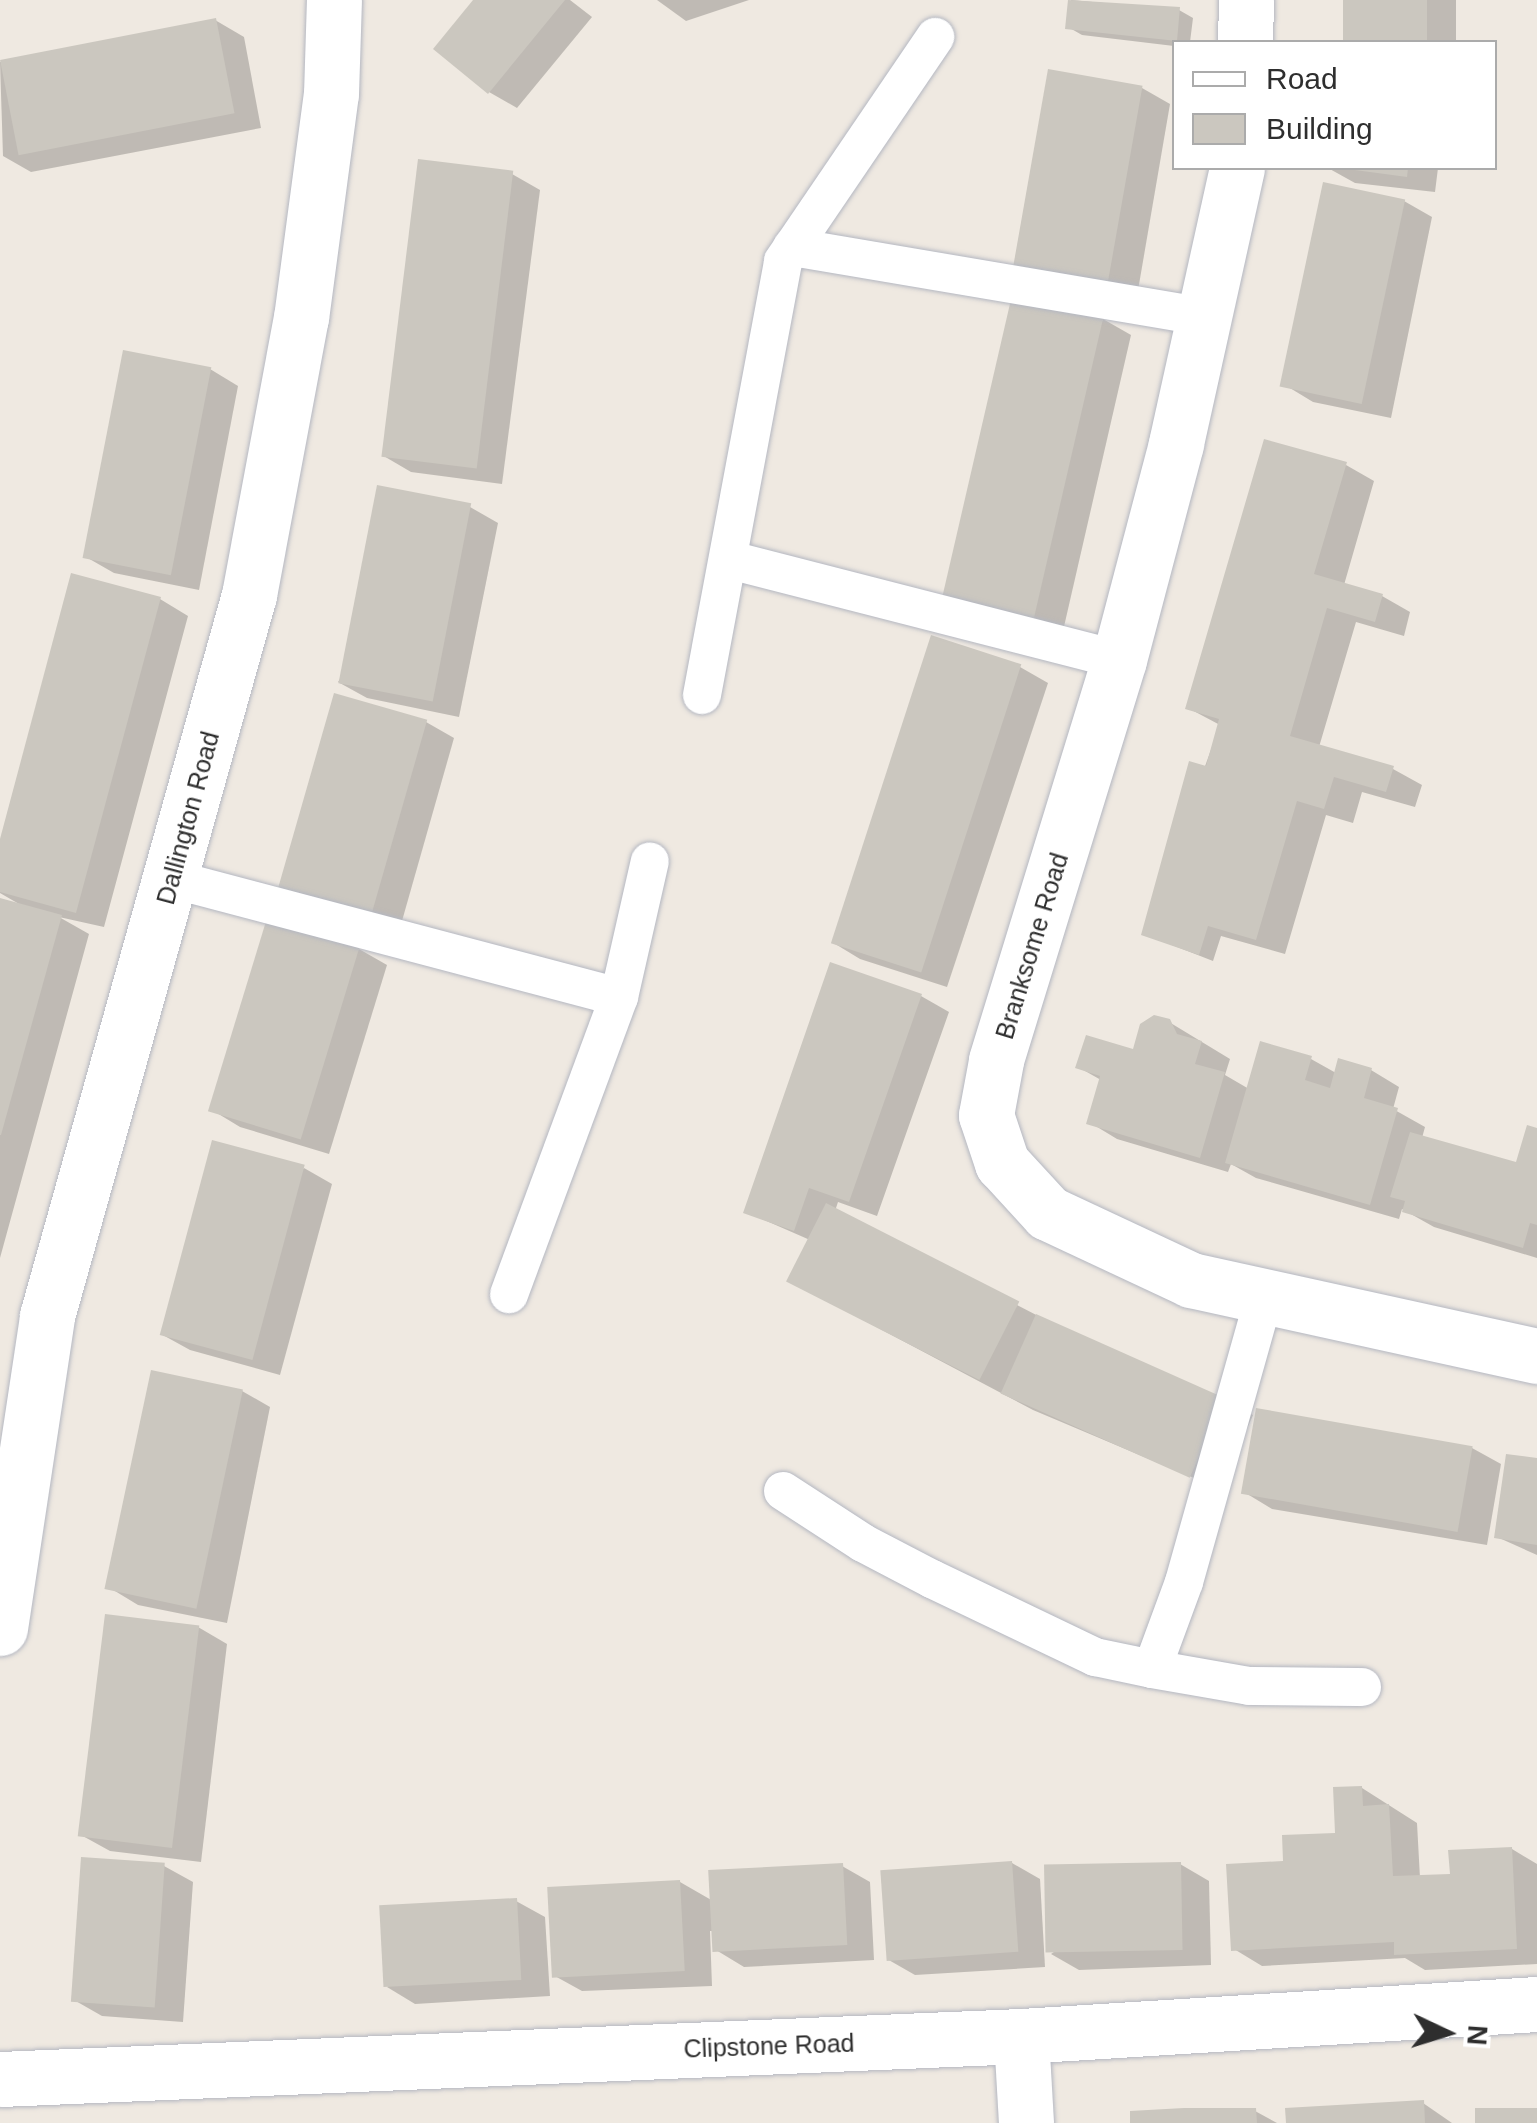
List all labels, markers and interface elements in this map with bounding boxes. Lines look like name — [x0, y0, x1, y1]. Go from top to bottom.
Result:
legend — [1172, 40, 1497, 170]
text: Road — [1266, 62, 1338, 95]
text: Building — [1266, 112, 1373, 145]
street label: Dallington Road — [150, 728, 226, 908]
street label: Branksome Road — [989, 849, 1075, 1043]
north arrow — [1397, 1983, 1497, 2083]
text: N — [1461, 2024, 1494, 2046]
street label: Clipstone Road — [683, 2028, 855, 2064]

